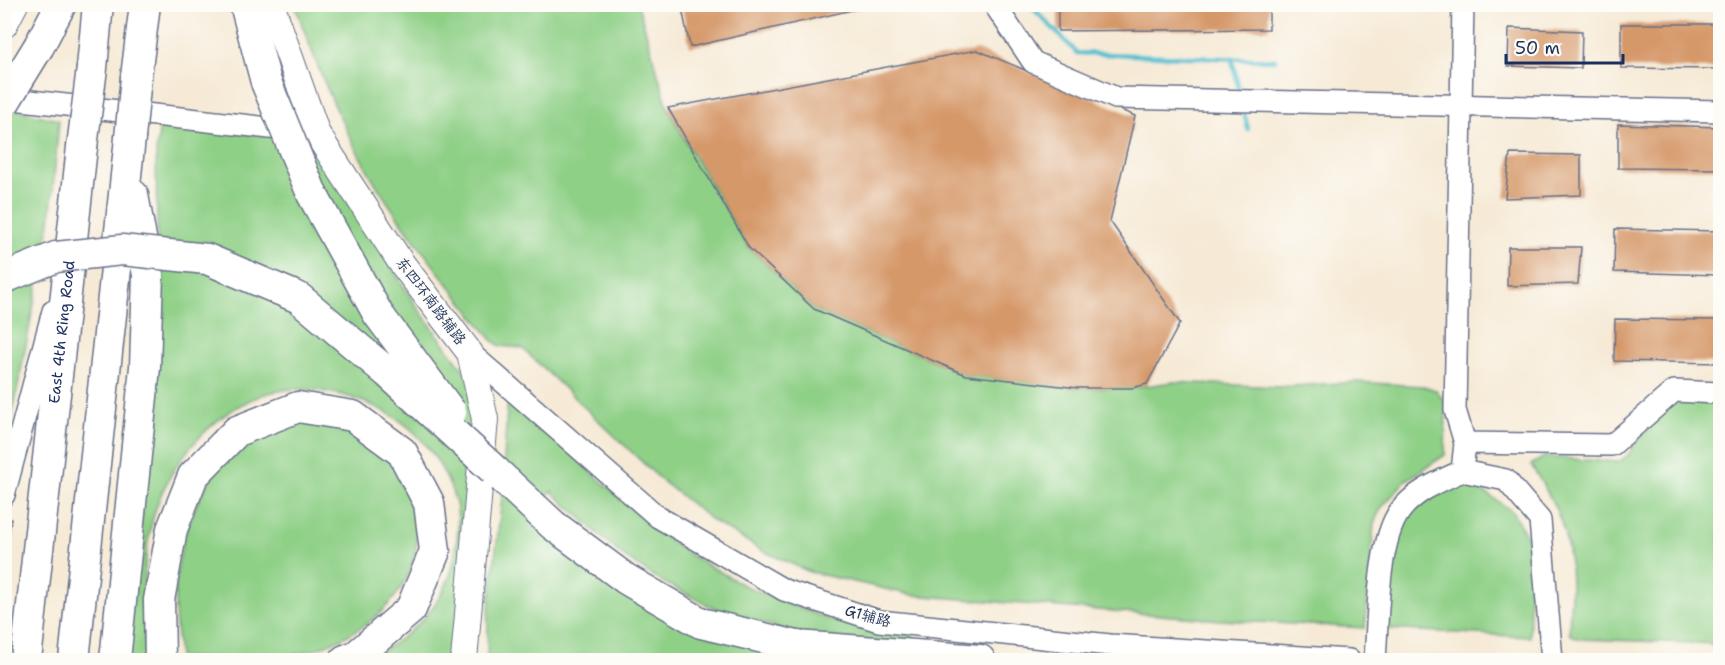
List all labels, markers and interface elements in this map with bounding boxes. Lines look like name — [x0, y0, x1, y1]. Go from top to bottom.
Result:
scale bar — [1506, 27, 1623, 65]
text: 50 m — [1515, 36, 1560, 60]
street label: 东四环南路辅路 — [391, 253, 471, 349]
street label: East 4th Ring Road — [44, 259, 80, 405]
street label: G1辅路 — [843, 600, 893, 632]

